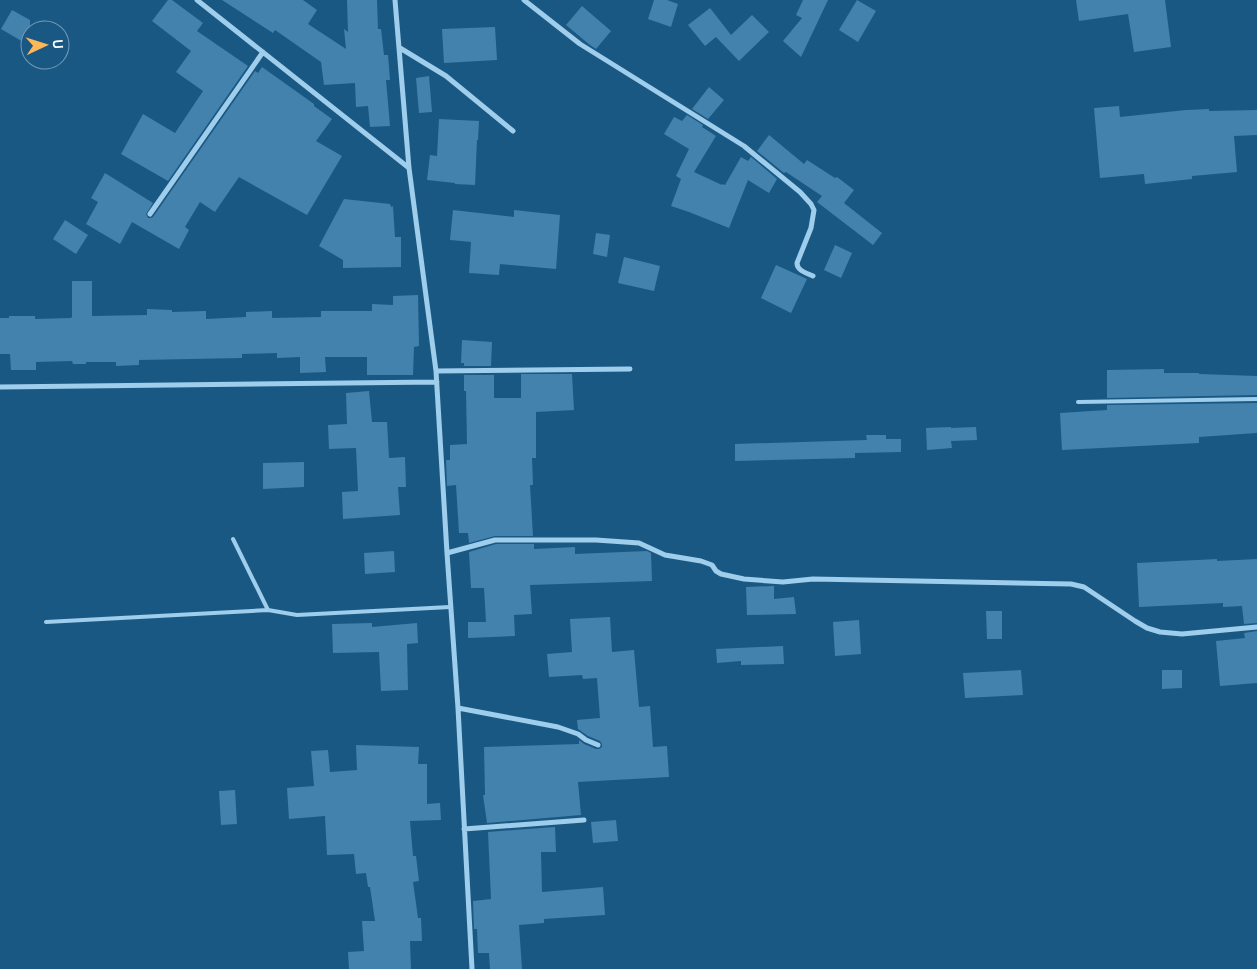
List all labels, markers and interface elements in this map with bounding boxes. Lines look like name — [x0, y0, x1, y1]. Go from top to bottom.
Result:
north arrow — [20, 20, 70, 70]
text: U — [49, 39, 67, 49]

